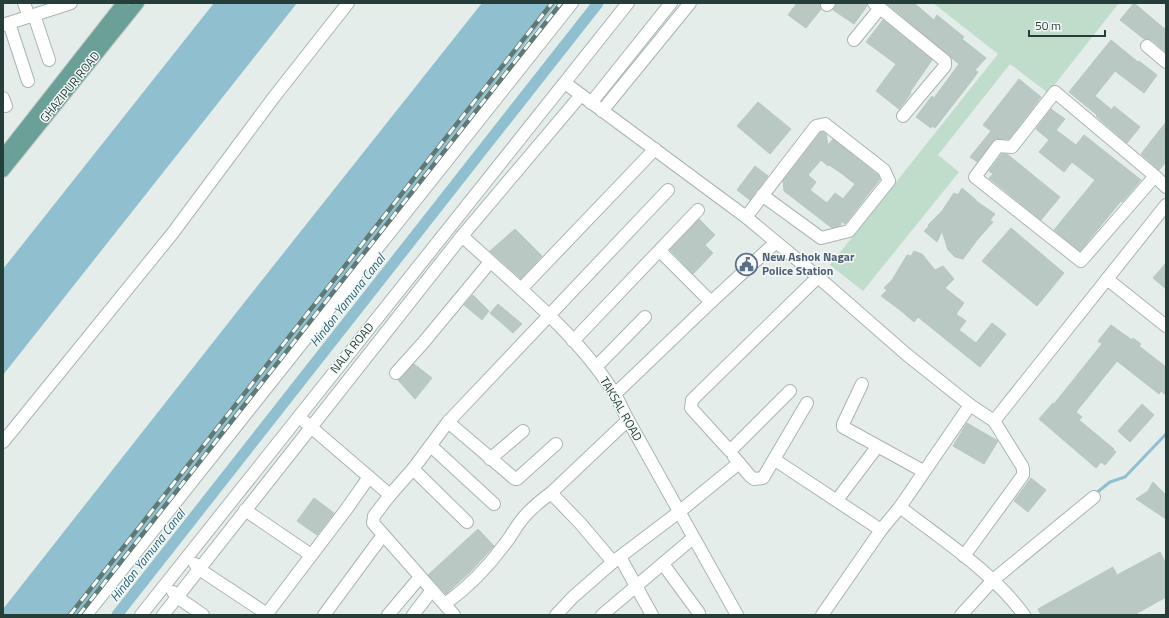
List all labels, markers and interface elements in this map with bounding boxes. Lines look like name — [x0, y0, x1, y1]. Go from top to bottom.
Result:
scale bar — [1029, 12, 1105, 38]
text: 50 m — [1035, 16, 1061, 35]
street label: GHAZIPUR ROAD — [35, 47, 105, 126]
place label: New Ashok Nagar Police Station — [762, 247, 855, 280]
water label: Hindon Yamuna Canal — [304, 248, 391, 351]
public building icon: New Ashok Nagar Police Station — [734, 251, 760, 277]
street label: NALA ROAD — [325, 318, 378, 377]
street label: TAKSAL ROAD — [595, 373, 648, 445]
water label: Hindon Yamuna Canal — [104, 503, 191, 606]

